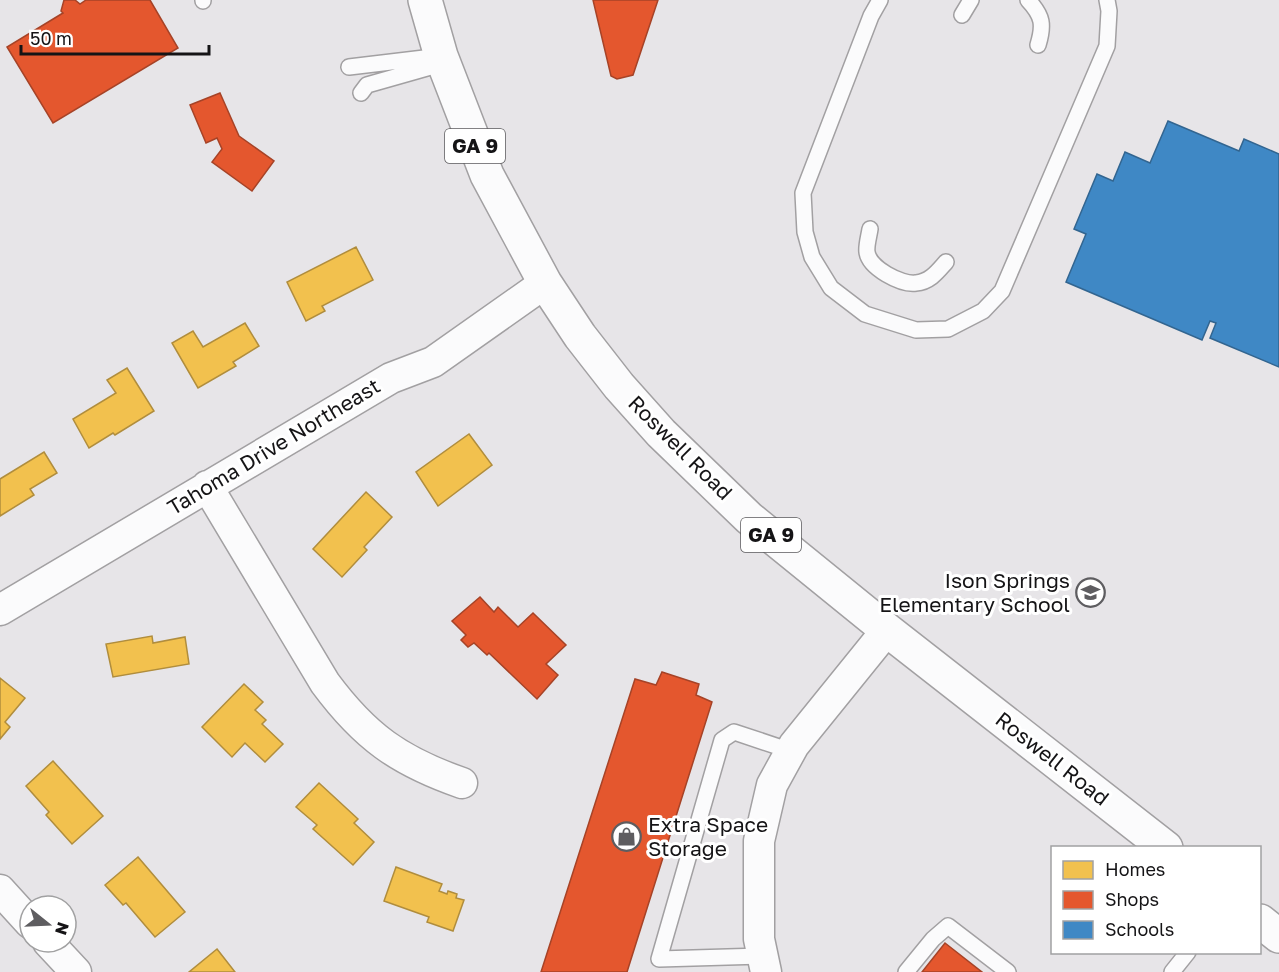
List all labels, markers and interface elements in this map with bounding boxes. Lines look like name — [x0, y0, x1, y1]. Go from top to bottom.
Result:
scale bar — [21, 18, 208, 56]
text: 50 m — [30, 27, 72, 49]
road number: GA 9 — [445, 129, 505, 163]
street label: Tahoma Drive Northeast — [162, 372, 385, 520]
street label: Roswell Road — [623, 390, 738, 505]
road number: GA 9 — [741, 518, 801, 552]
place label: Ison Springs Elementary School — [879, 567, 1070, 617]
school or university icon: Ison Springs Elementary School — [1075, 577, 1107, 609]
street label: Roswell Road — [991, 706, 1115, 811]
place label: Extra Space Storage — [648, 811, 768, 861]
shop icon: Extra Space Storage — [611, 821, 643, 853]
legend — [1051, 846, 1261, 954]
text: Homes — [1105, 858, 1165, 880]
text: Shops — [1105, 888, 1159, 910]
north arrow — [18, 894, 78, 954]
text: Schools — [1105, 918, 1174, 940]
text: N — [51, 920, 74, 938]

